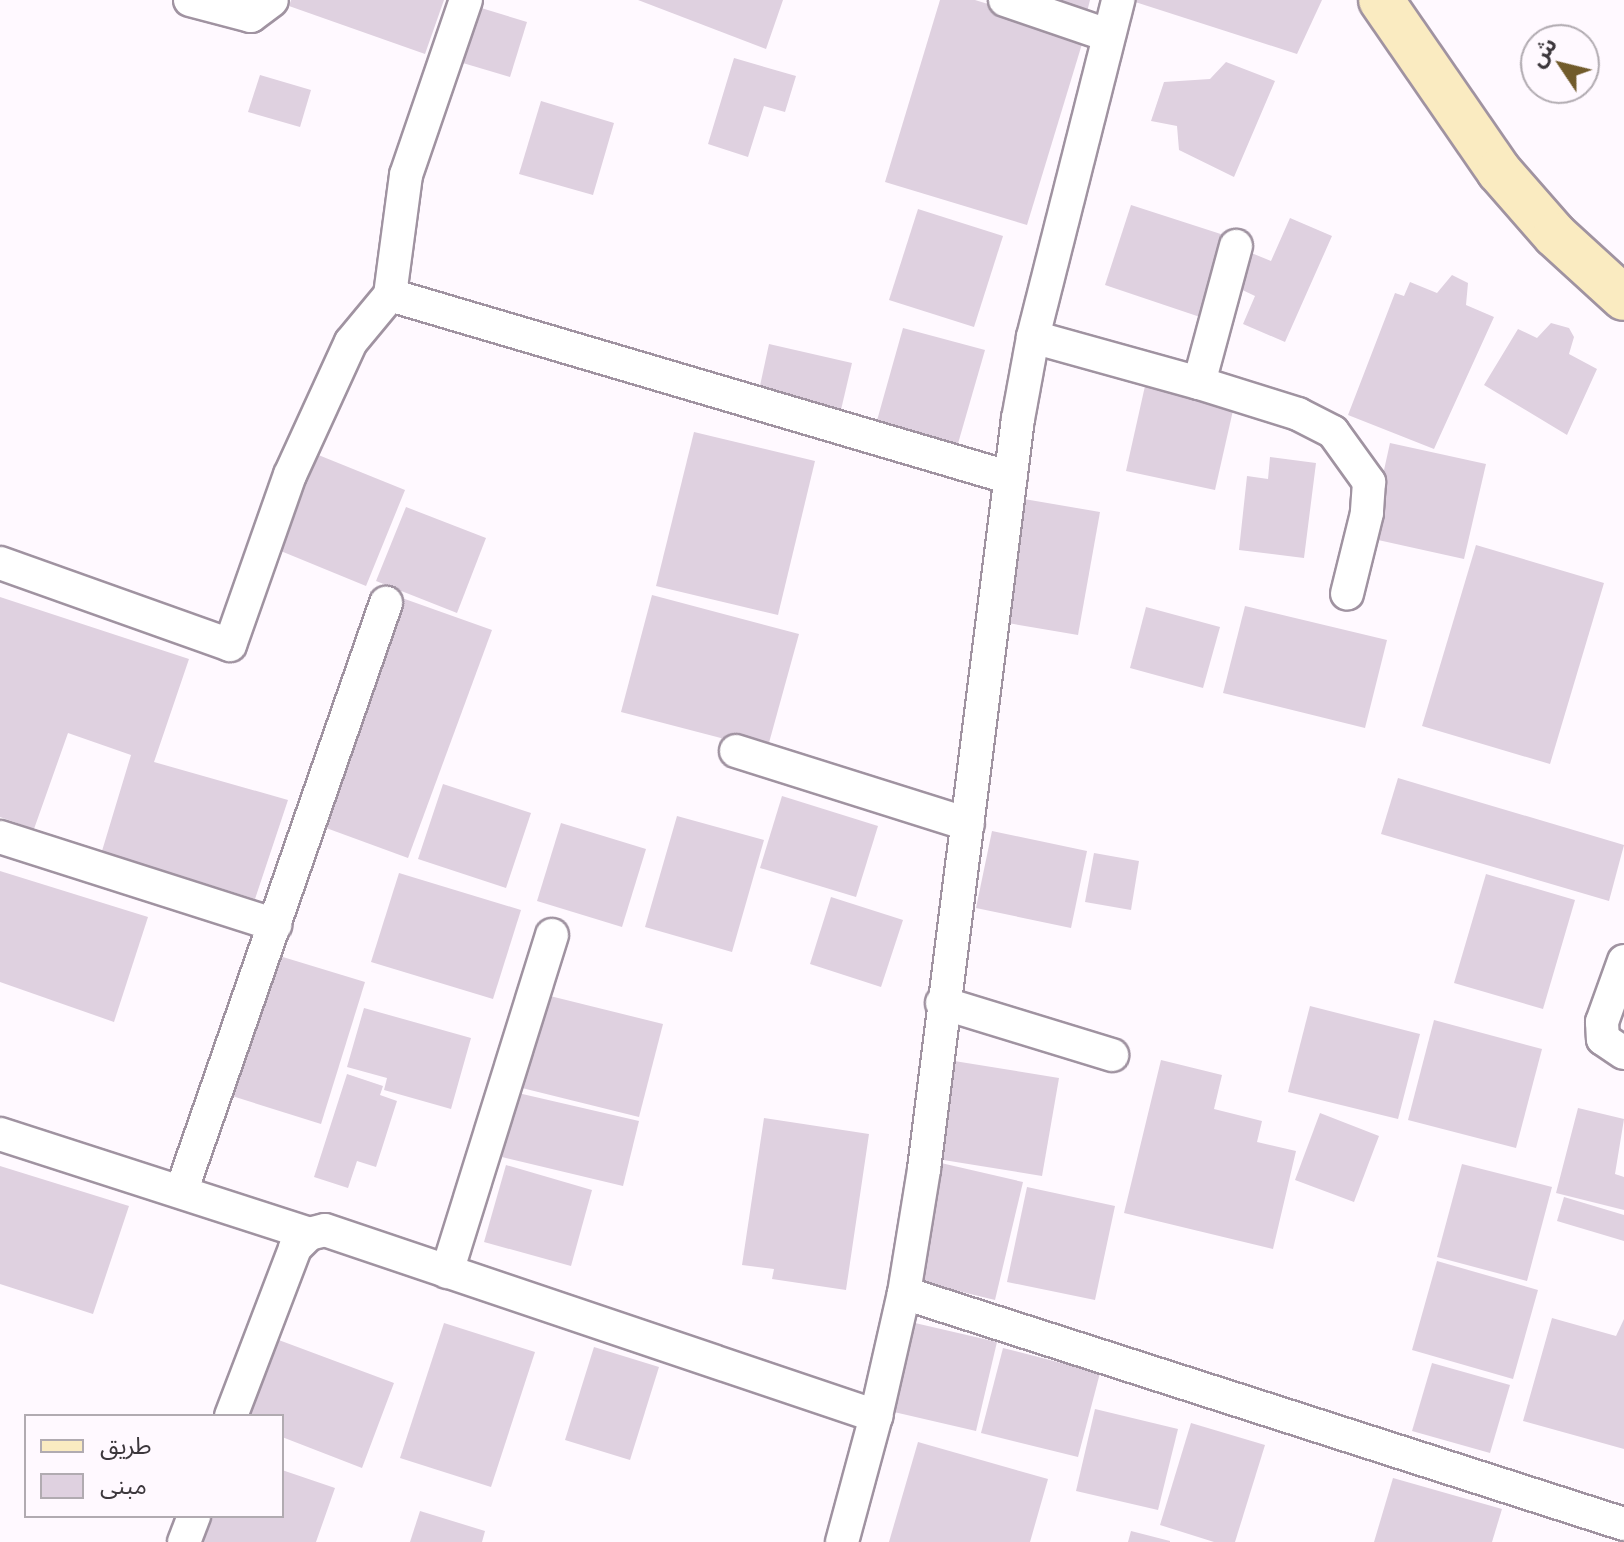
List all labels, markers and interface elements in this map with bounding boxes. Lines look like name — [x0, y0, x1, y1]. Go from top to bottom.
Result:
north arrow — [1520, 24, 1600, 104]
text: ش — [1521, 30, 1563, 72]
legend — [24, 1414, 284, 1518]
text: طريق — [100, 1428, 152, 1460]
text: مبنى — [100, 1468, 147, 1500]

